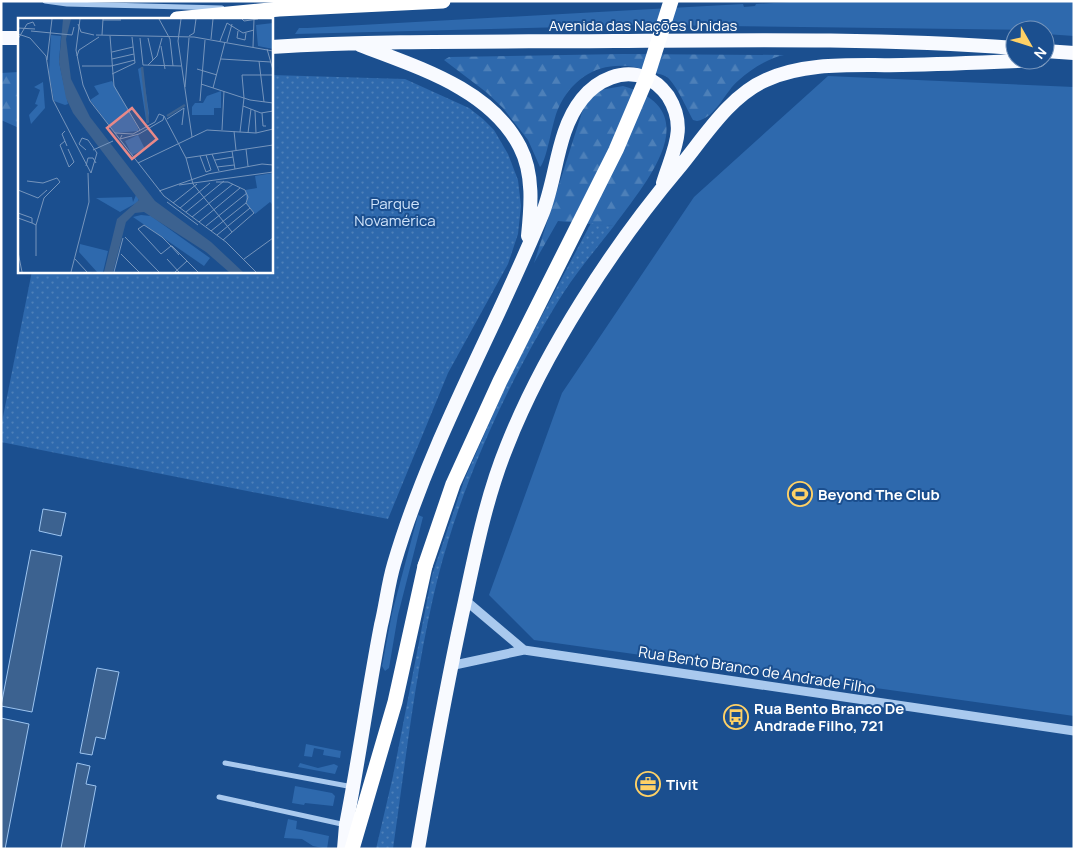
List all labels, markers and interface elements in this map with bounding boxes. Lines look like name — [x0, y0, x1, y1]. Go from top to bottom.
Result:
street label: Avenida das Nações Unidas — [549, 15, 737, 36]
inset map — [18, 18, 272, 272]
north arrow — [1005, 20, 1055, 70]
text: N — [1030, 44, 1051, 63]
park label: Parque Novamérica — [354, 193, 436, 231]
sports icon: Beyond The Club — [787, 481, 813, 507]
place label: Beyond The Club — [818, 484, 940, 505]
street label: Rua Bento Branco de Andrade Filho — [637, 641, 877, 699]
place label: Rua Bento Branco De Andrade Filho, 721 — [754, 698, 904, 736]
bus stop icon: Rua Bento Branco De Andrade Filho, 721 — [723, 704, 749, 730]
office icon: Tivit — [635, 771, 661, 797]
place label: Tivit — [666, 774, 698, 795]

